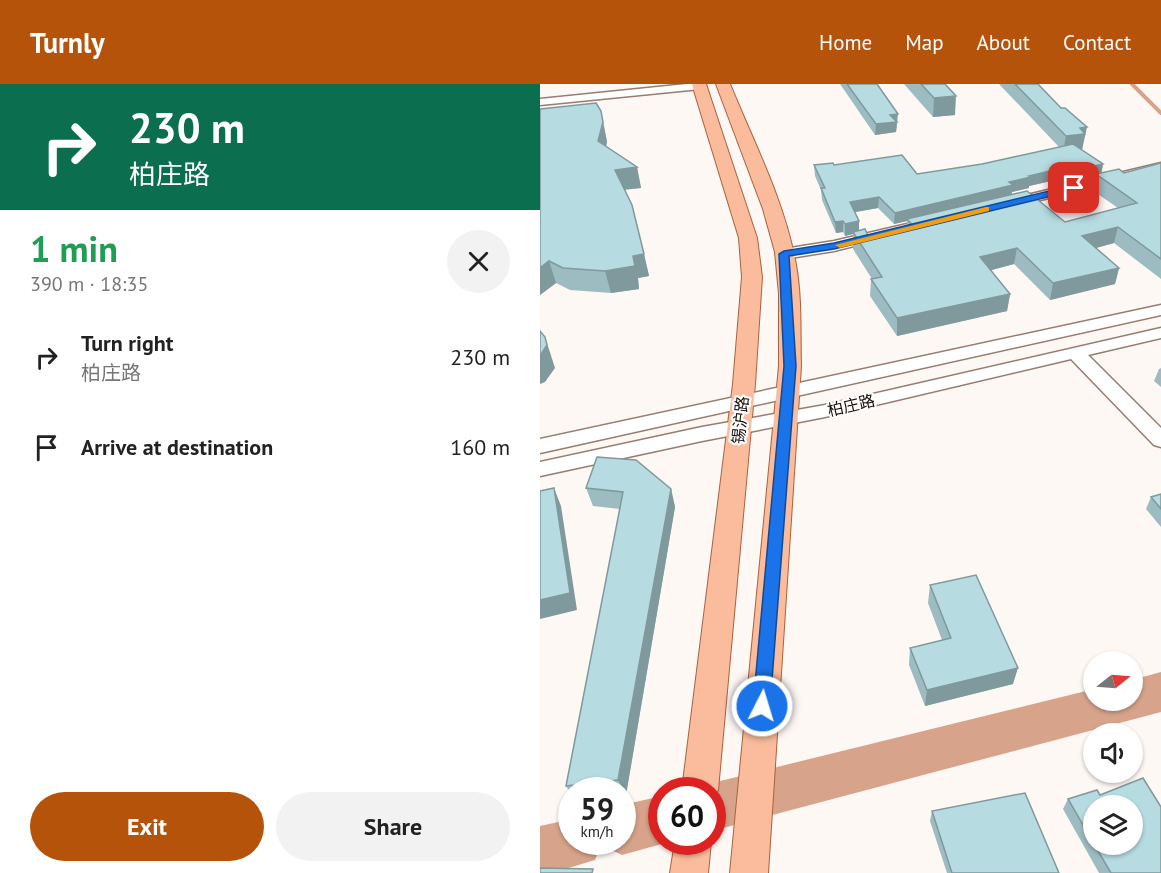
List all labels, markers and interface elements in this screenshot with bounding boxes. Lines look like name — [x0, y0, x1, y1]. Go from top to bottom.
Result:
text: Turnly — [30, 24, 105, 61]
text: Home — [819, 29, 872, 56]
text: Map — [905, 29, 944, 56]
text: About — [977, 29, 1030, 56]
text: Contact — [1063, 29, 1131, 56]
text: 230 m — [129, 100, 245, 155]
icon: right — [30, 108, 108, 186]
text: 柏庄路 — [129, 157, 210, 191]
pin — [1048, 162, 1099, 213]
icon: arrive — [1057, 171, 1090, 204]
text: 1 min — [30, 225, 118, 272]
button: close — [447, 230, 510, 293]
text: 390 m · 18:35 — [30, 271, 148, 297]
text: Turn right — [81, 329, 173, 357]
icon: right — [30, 341, 63, 374]
text: 230 m — [450, 343, 510, 371]
text: 柏庄路 — [81, 360, 141, 386]
street label: 柏庄路 — [825, 390, 877, 420]
street label: 锡沪路 — [728, 395, 752, 445]
icon: arrive — [30, 431, 63, 464]
text: Arrive at destination — [81, 433, 273, 461]
text: 160 m — [450, 433, 510, 461]
north arrow — [1083, 651, 1143, 711]
map controls — [1083, 651, 1143, 855]
position arrow — [730, 674, 794, 738]
button: sound — [1083, 723, 1143, 783]
speed limit sign: 60 — [648, 777, 726, 855]
text: 59 — [580, 789, 614, 828]
button: Exit — [30, 792, 264, 861]
button: Share — [276, 792, 510, 861]
button: layers — [1083, 795, 1143, 855]
text: km/h — [581, 822, 613, 841]

